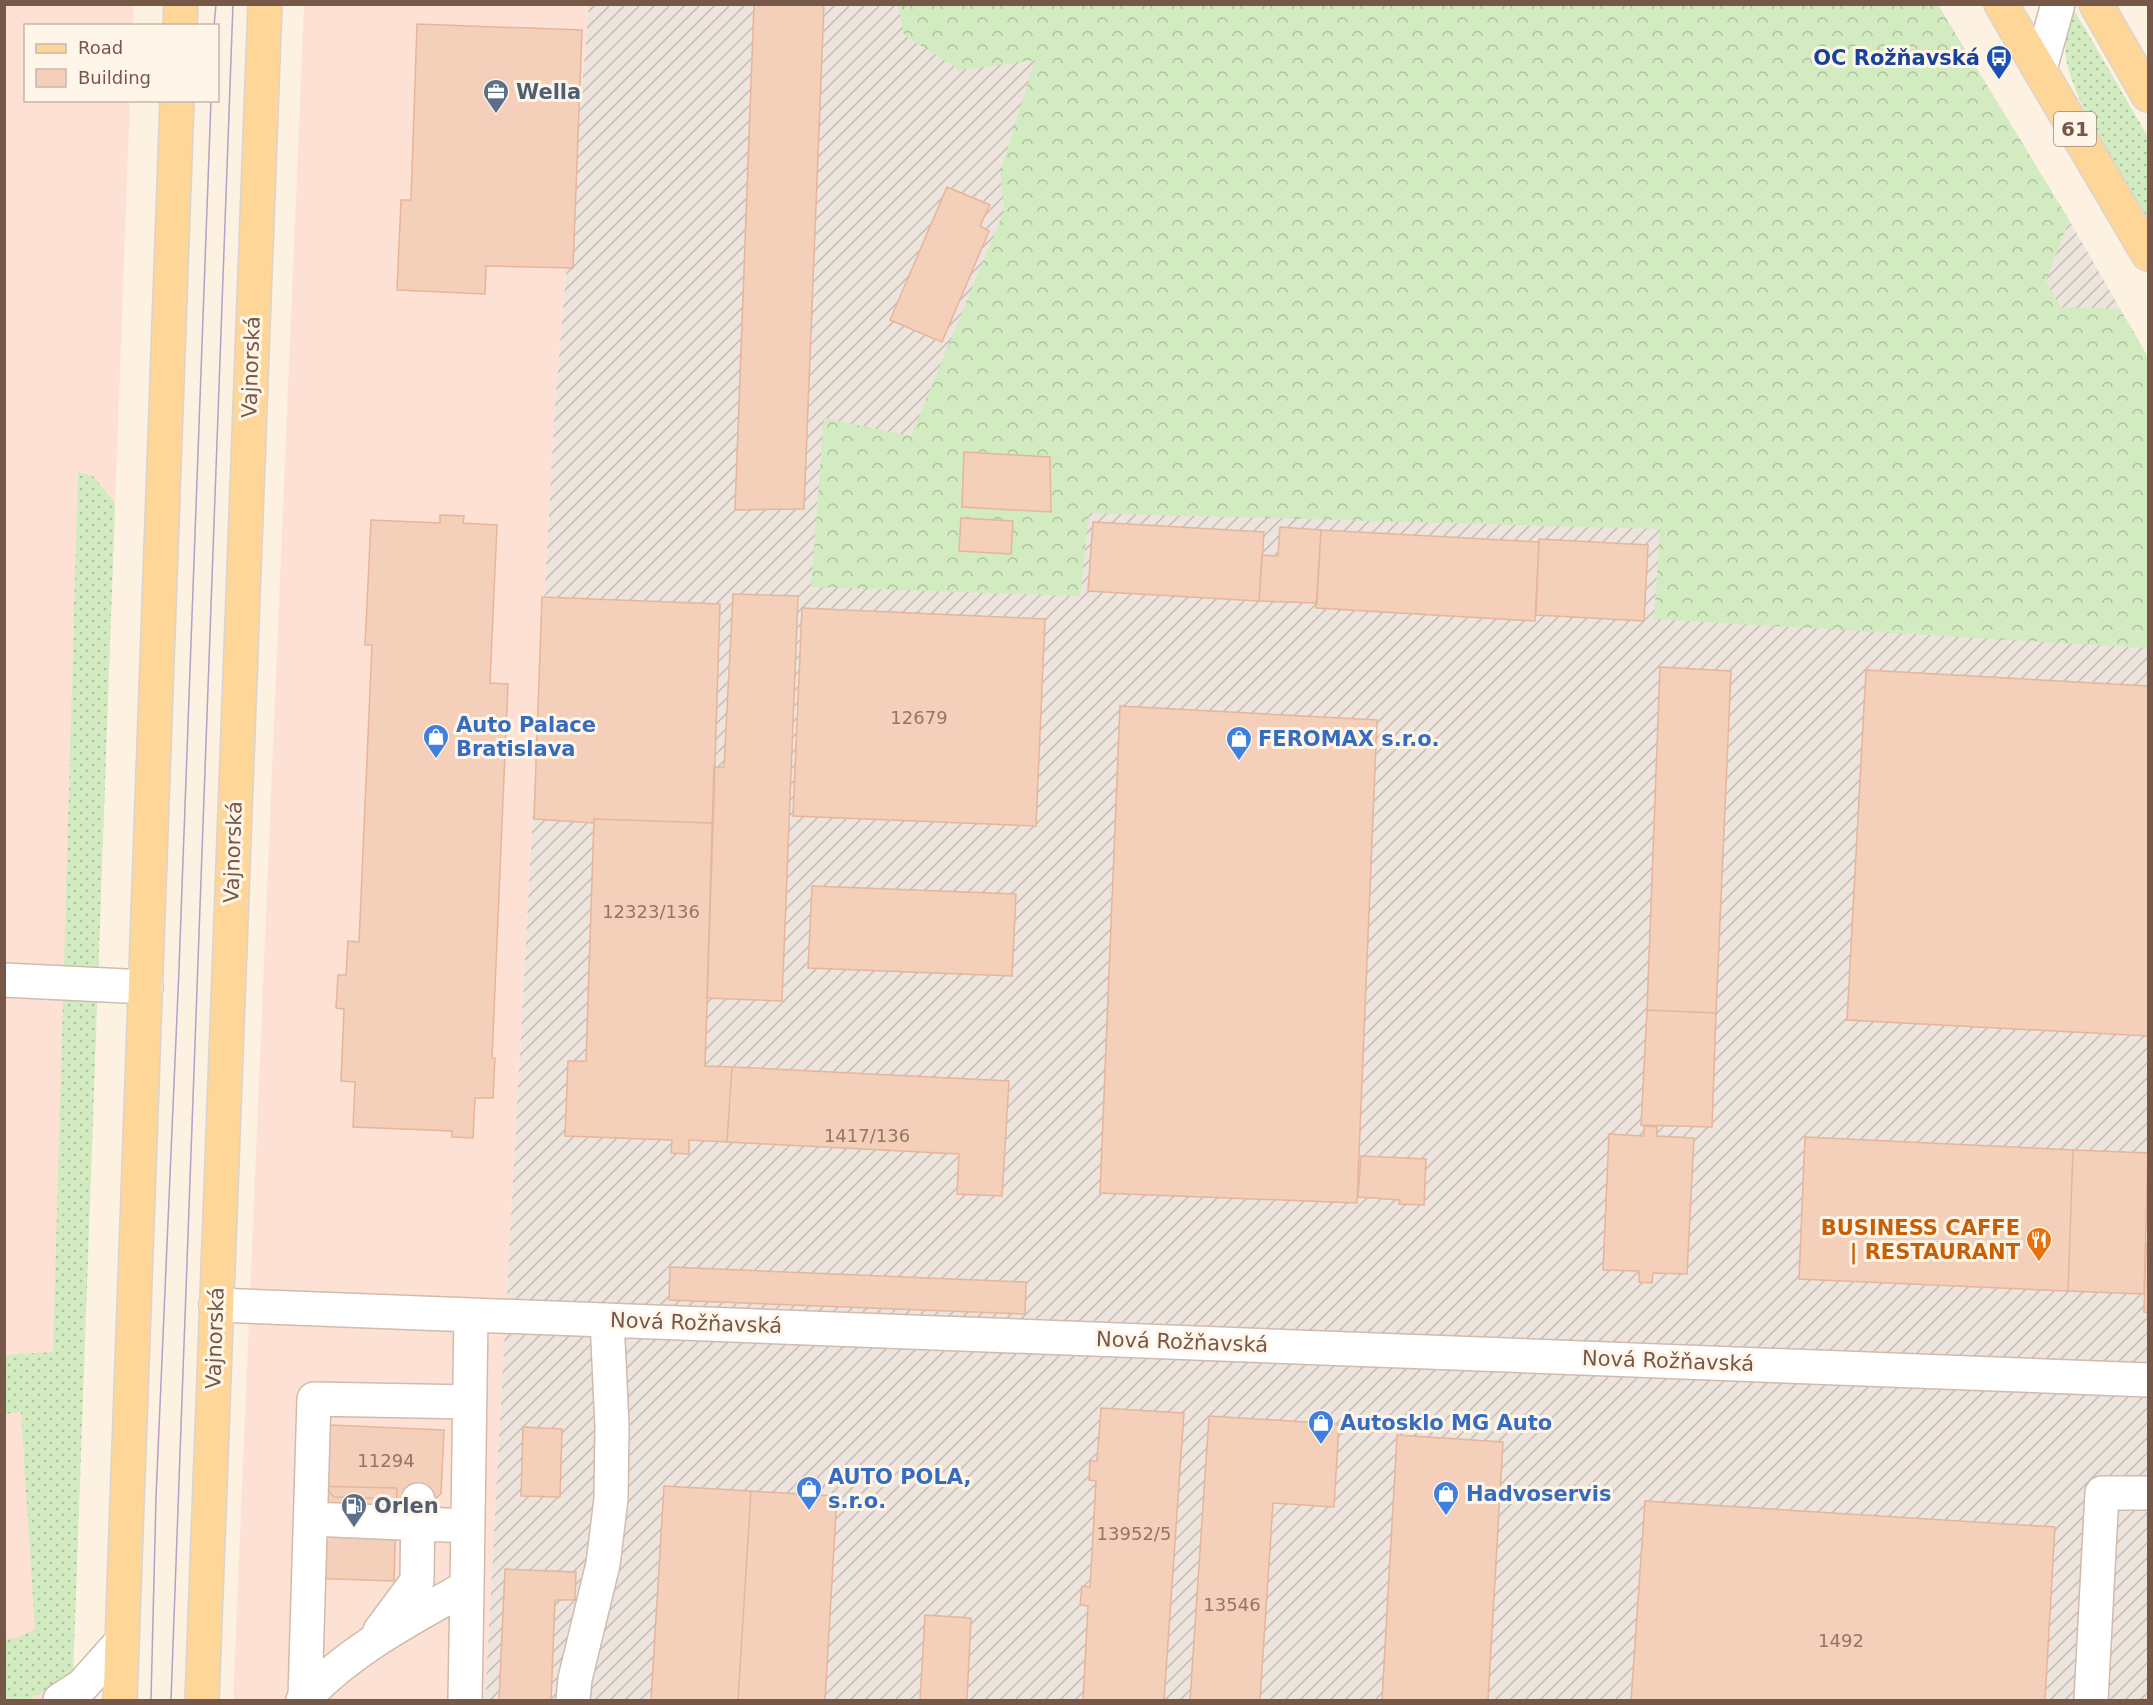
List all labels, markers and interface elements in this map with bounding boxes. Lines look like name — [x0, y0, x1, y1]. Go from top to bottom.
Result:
legend — [24, 24, 219, 102]
text: Road — [78, 37, 123, 58]
bus stop icon: OC Rožňavská — [1984, 43, 2014, 81]
place label: OC Rožňavská — [1813, 46, 1980, 70]
text: Building — [78, 67, 151, 88]
office icon: Wella — [481, 77, 511, 115]
place label: Wella — [516, 80, 581, 104]
road number: 61 — [2054, 112, 2096, 146]
street label: Vajnorská — [237, 316, 265, 418]
house number: 12679 — [890, 707, 948, 728]
place label: Auto Palace Bratislava — [456, 713, 596, 761]
shop icon: Auto Palace Bratislava — [421, 722, 451, 760]
shop icon: FEROMAX s.r.o. — [1224, 724, 1254, 762]
place label: FEROMAX s.r.o. — [1258, 727, 1440, 751]
street label: Vajnorská — [219, 801, 247, 903]
house number: 12323/136 — [602, 901, 700, 922]
house number: 1417/136 — [824, 1125, 910, 1146]
place label: BUSINESS CAFFE | RESTAURANT — [1821, 1216, 2021, 1265]
restaurant icon: BUSINESS CAFFE | RESTAURANT — [2024, 1225, 2054, 1263]
street label: Vajnorská — [201, 1287, 229, 1389]
street label: Nová Rožňavská — [610, 1308, 782, 1338]
street label: Nová Rožňavská — [1096, 1327, 1268, 1357]
street label: Nová Rožňavská — [1582, 1346, 1754, 1376]
shop icon: Autosklo MG Auto — [1306, 1408, 1336, 1446]
place label: Autosklo MG Auto — [1340, 1411, 1552, 1435]
house number: 11294 — [357, 1450, 415, 1471]
place label: AUTO POLA, s.r.o. — [828, 1465, 971, 1513]
shop icon: AUTO POLA, s.r.o. — [794, 1474, 824, 1512]
shop icon: Hadvoservis — [1431, 1479, 1461, 1517]
place label: Hadvoservis — [1466, 1482, 1611, 1506]
fuel station icon: Orlen — [339, 1491, 369, 1529]
place label: Orlen — [374, 1494, 439, 1518]
house number: 13952/5 — [1097, 1523, 1171, 1544]
house number: 13546 — [1203, 1594, 1261, 1615]
house number: 1492 — [1818, 1630, 1864, 1651]

